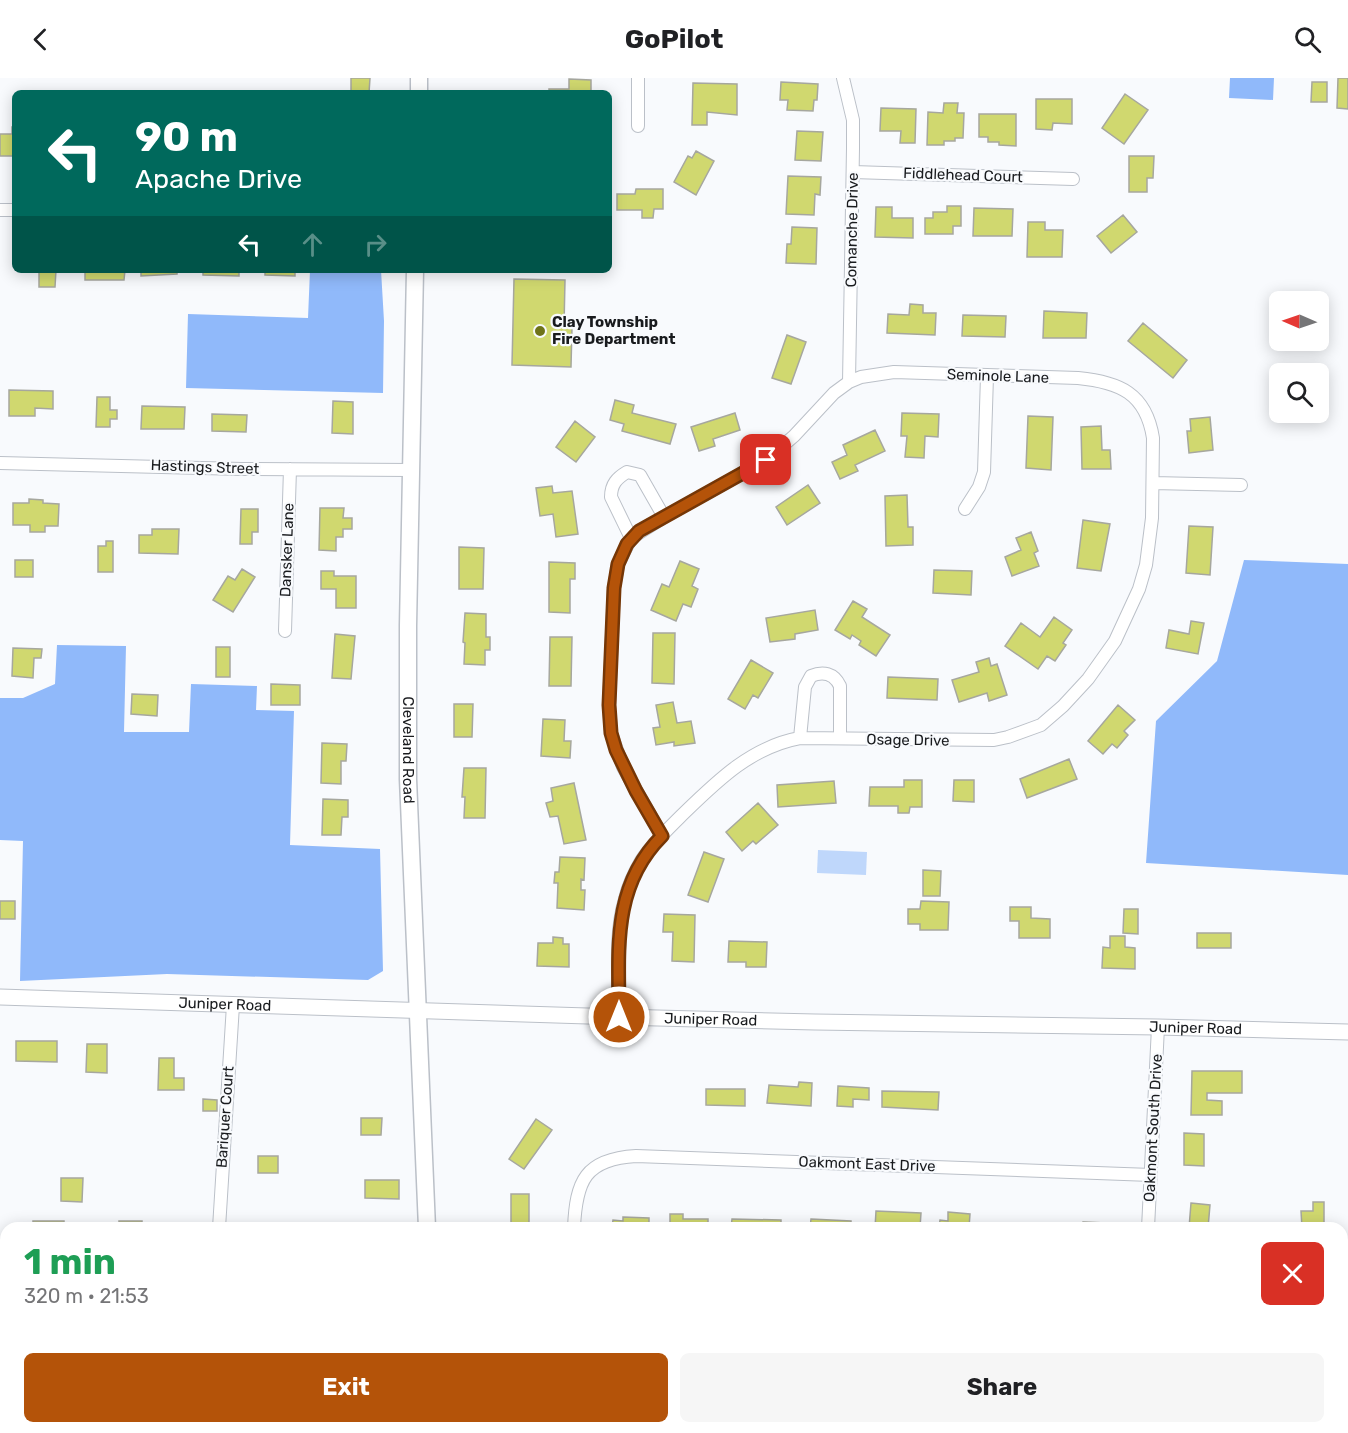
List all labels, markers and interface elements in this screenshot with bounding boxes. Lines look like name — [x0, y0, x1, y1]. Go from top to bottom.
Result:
icon: back — [24, 23, 57, 56]
text: GoPilot — [625, 23, 723, 55]
icon: search — [1291, 23, 1324, 56]
text: 90 m — [135, 112, 238, 162]
icon: left — [36, 114, 114, 192]
text: Apache Drive — [135, 163, 302, 195]
street label: Fiddlehead Court — [903, 164, 1023, 186]
street label: Comanche Drive — [842, 172, 862, 288]
icon: left — [233, 228, 266, 261]
icon: ahead — [296, 228, 329, 261]
icon: right — [359, 228, 392, 261]
north arrow — [1269, 291, 1329, 351]
map controls — [1269, 291, 1329, 423]
place label: Clay Township Fire Department — [552, 313, 675, 348]
marker: Clay Township Fire Department — [533, 324, 547, 338]
button: search — [1269, 363, 1329, 423]
street label: Seminole Lane — [947, 365, 1049, 387]
pin — [740, 434, 791, 485]
icon: arrive — [749, 443, 782, 476]
street label: Hastings Street — [150, 456, 260, 478]
street label: Dansker Lane — [276, 503, 298, 597]
street label: Cleveland Road — [399, 696, 418, 804]
street label: Osage Drive — [866, 730, 950, 750]
position arrow — [587, 985, 651, 1049]
street label: Juniper Road — [178, 994, 272, 1015]
street label: Juniper Road — [664, 1009, 757, 1030]
street label: Juniper Road — [1149, 1018, 1242, 1038]
street label: Oakmont South Drive — [1140, 1053, 1166, 1203]
street label: Bariquer Court — [212, 1065, 238, 1169]
street label: Oakmont East Drive — [798, 1153, 936, 1175]
text: 1 min — [24, 1240, 116, 1283]
button: close — [1261, 1242, 1324, 1305]
text: 320 m · 21:53 — [24, 1284, 149, 1308]
button: Exit — [24, 1353, 668, 1422]
button: Share — [680, 1353, 1324, 1422]

